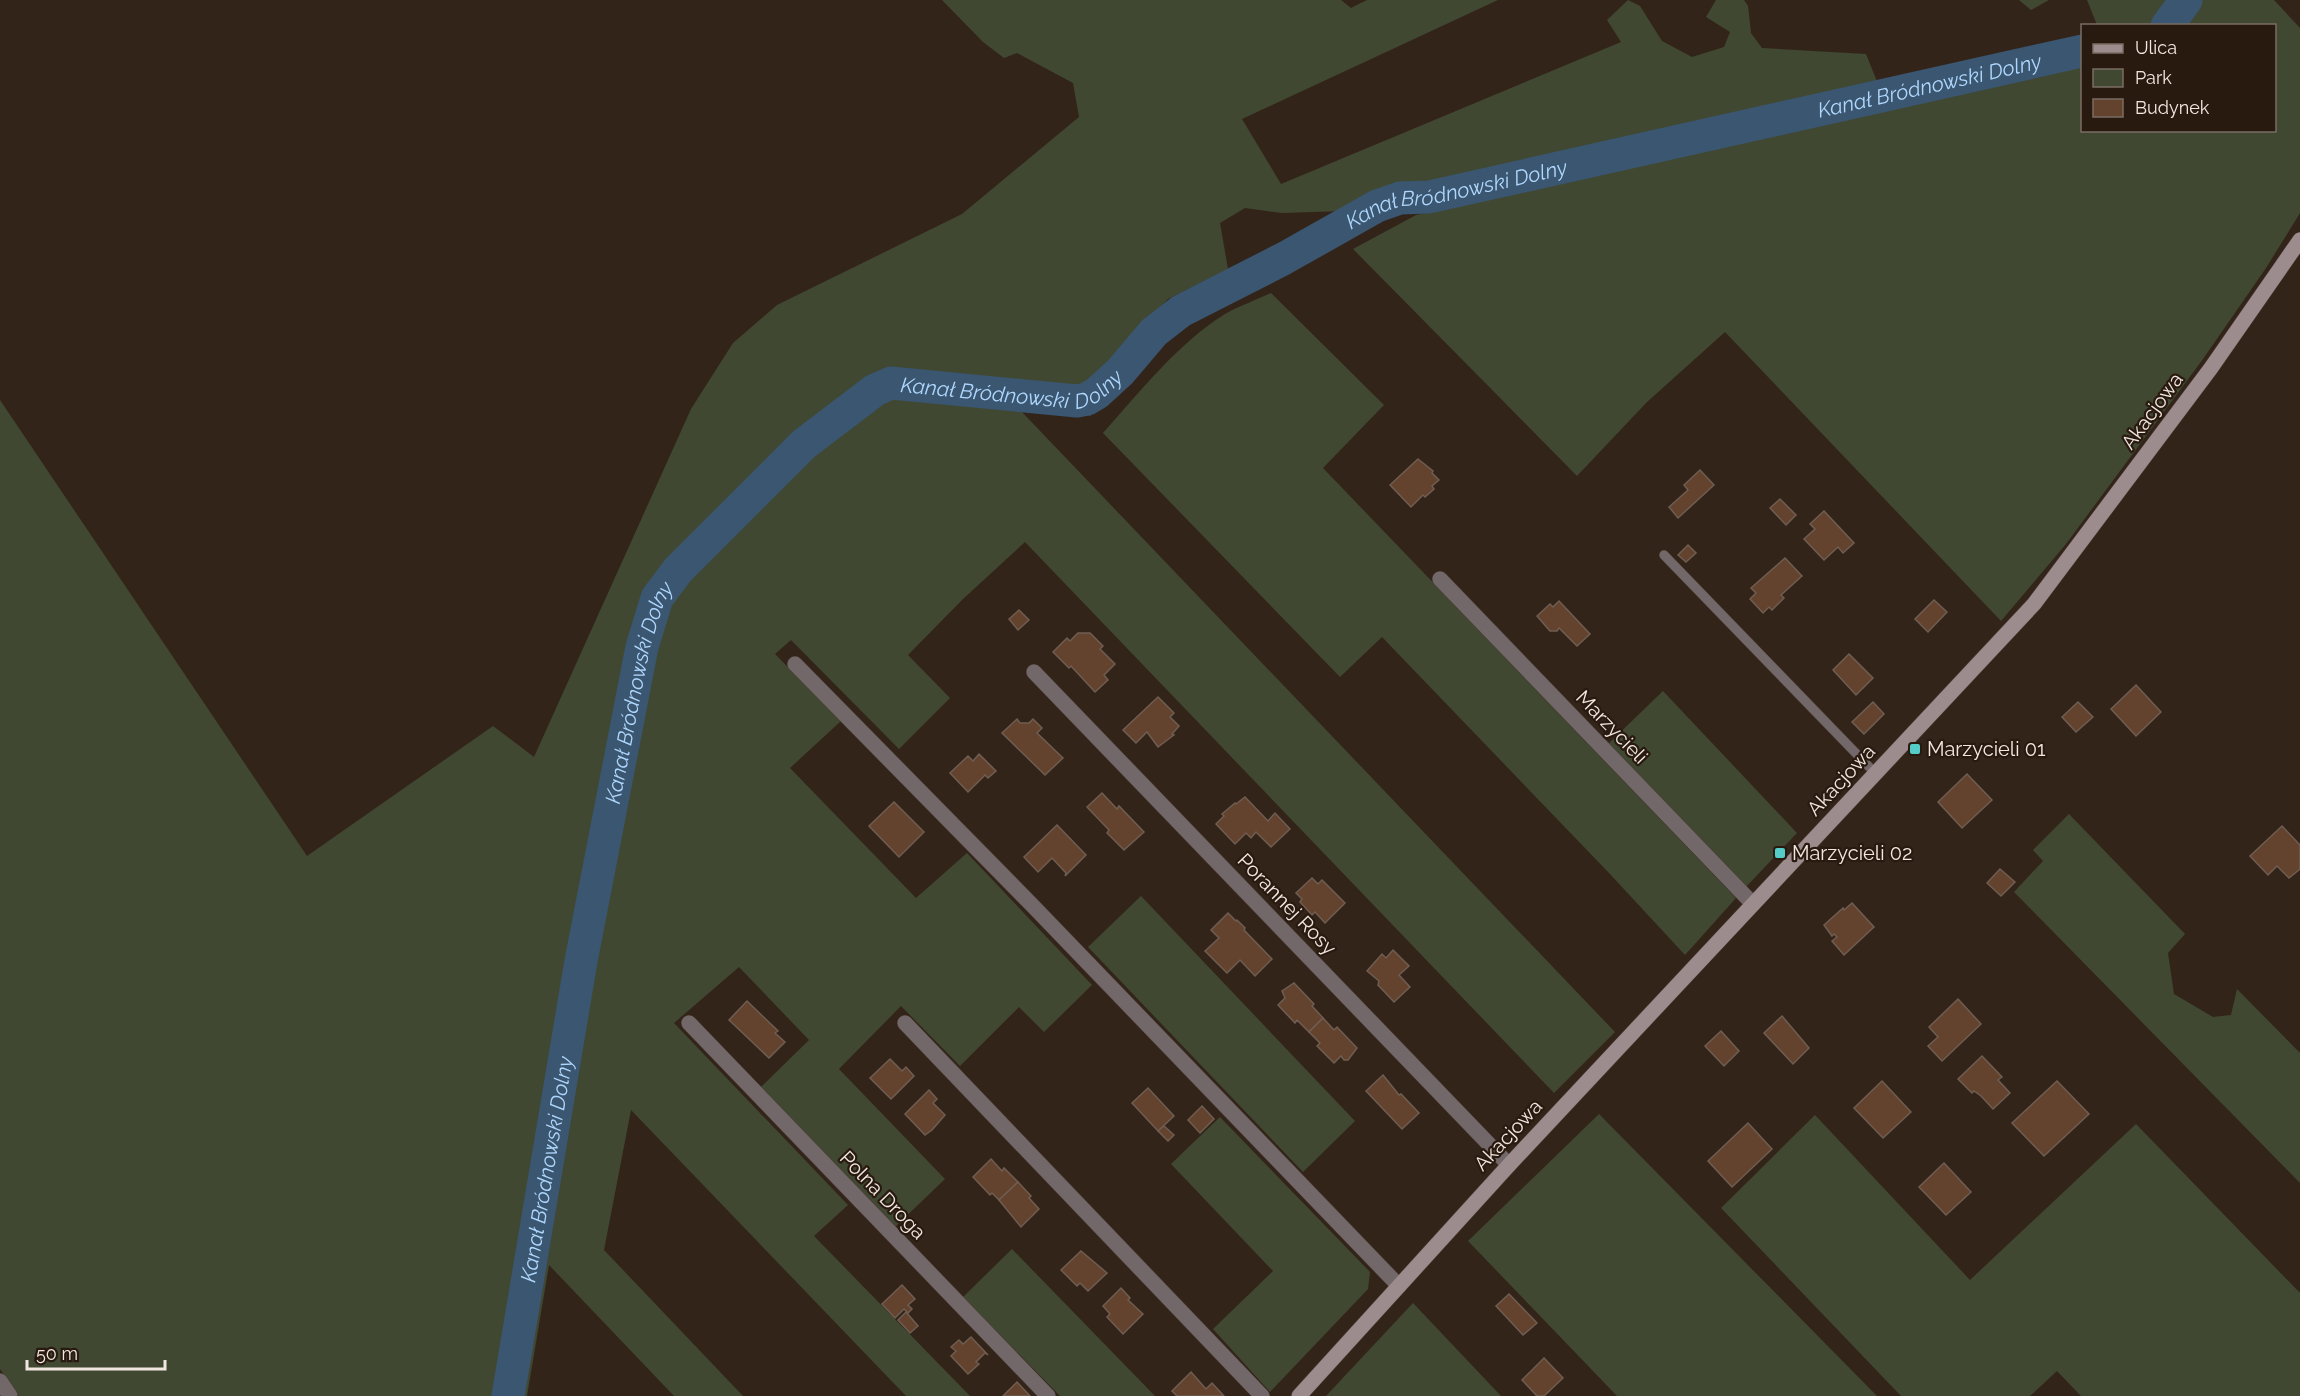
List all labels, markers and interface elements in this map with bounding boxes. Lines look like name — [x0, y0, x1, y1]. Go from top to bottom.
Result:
legend — [2081, 24, 2276, 132]
text: Ulica — [2135, 37, 2177, 58]
water label: Kanał Bródnowski Dolny — [1815, 48, 2044, 122]
text: Park — [2135, 67, 2172, 88]
text: Budynek — [2135, 97, 2210, 118]
water label: Kanał Bródnowski Dolny — [1341, 154, 1570, 234]
water label: Kanał Bródnowski Dolny — [899, 363, 1128, 414]
street label: Akacjowa — [2116, 368, 2188, 454]
water label: Kanał Bródnowski Dolny — [599, 575, 678, 806]
street label: Marzycieli — [1571, 685, 1653, 769]
place label: Marzycieli 01 — [1927, 737, 2046, 761]
street label: Akacjowa — [1802, 739, 1880, 821]
marker: Marzycieli 01 — [1908, 742, 1922, 756]
place label: Marzycieli 02 — [1792, 841, 1912, 865]
marker: Marzycieli 02 — [1773, 846, 1787, 860]
street label: Porannej Rosy — [1233, 848, 1341, 960]
water label: Kanał Bródnowski Dolny — [515, 1054, 577, 1284]
street label: Akacjowa — [1469, 1094, 1547, 1176]
street label: Polna Droga — [835, 1146, 931, 1244]
scale bar — [27, 1333, 165, 1371]
text: 50 m — [36, 1343, 78, 1364]

